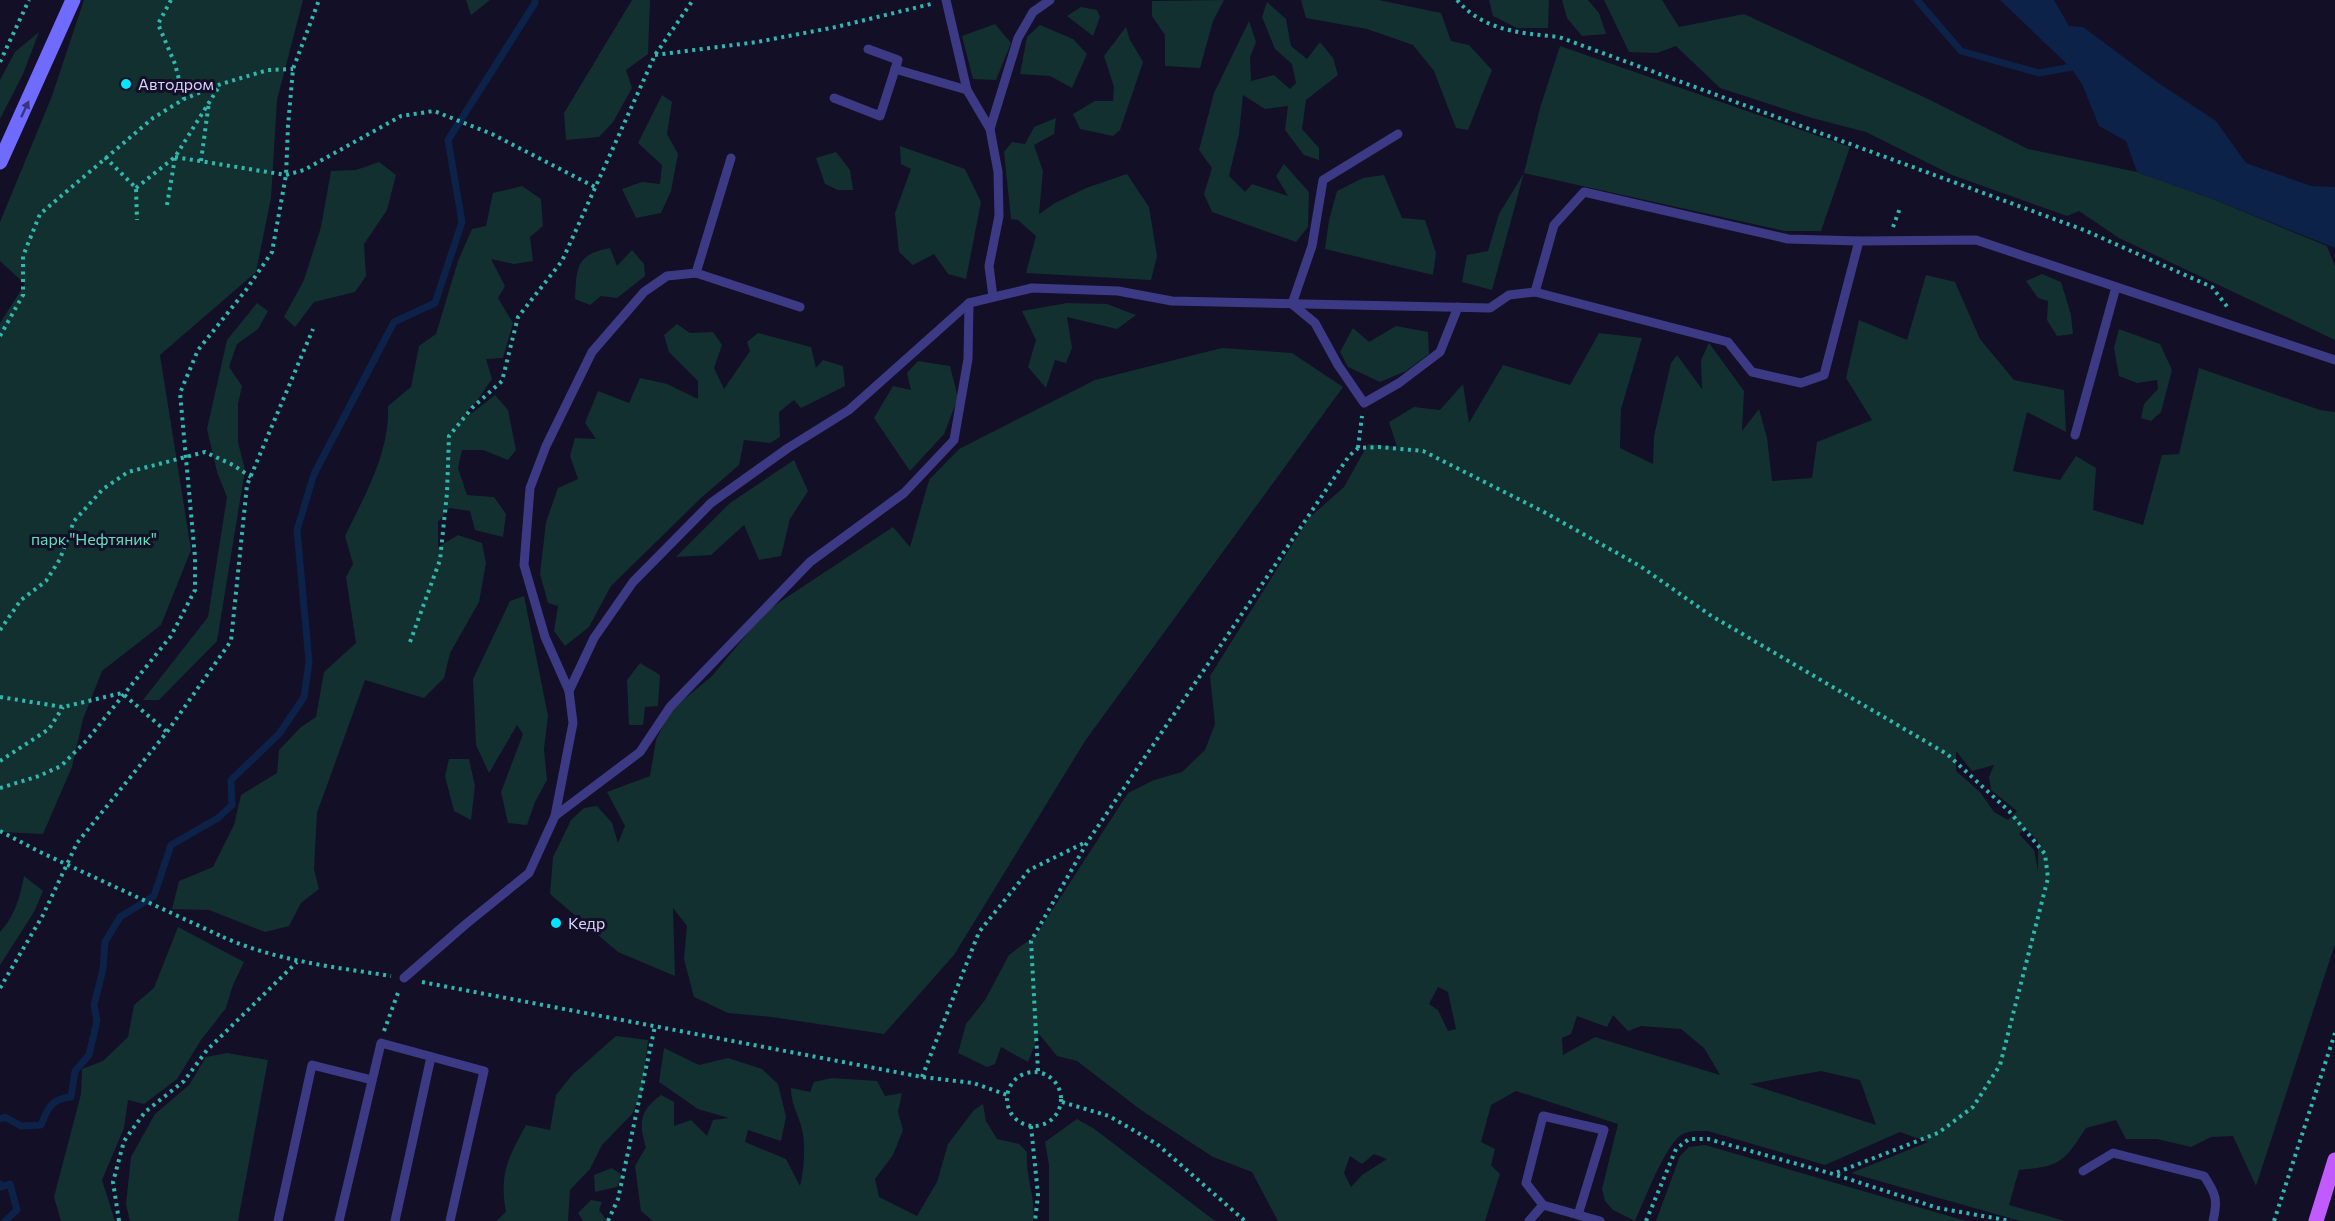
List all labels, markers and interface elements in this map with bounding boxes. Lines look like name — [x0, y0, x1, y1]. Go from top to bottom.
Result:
place label: Автодром — [138, 74, 214, 93]
marker: Автодром — [119, 77, 133, 91]
one-way arrow — [20, 100, 29, 117]
park label: парк "Нефтяник" — [31, 529, 157, 548]
place label: Кедр — [568, 913, 605, 932]
marker: Кедр — [549, 916, 563, 930]

